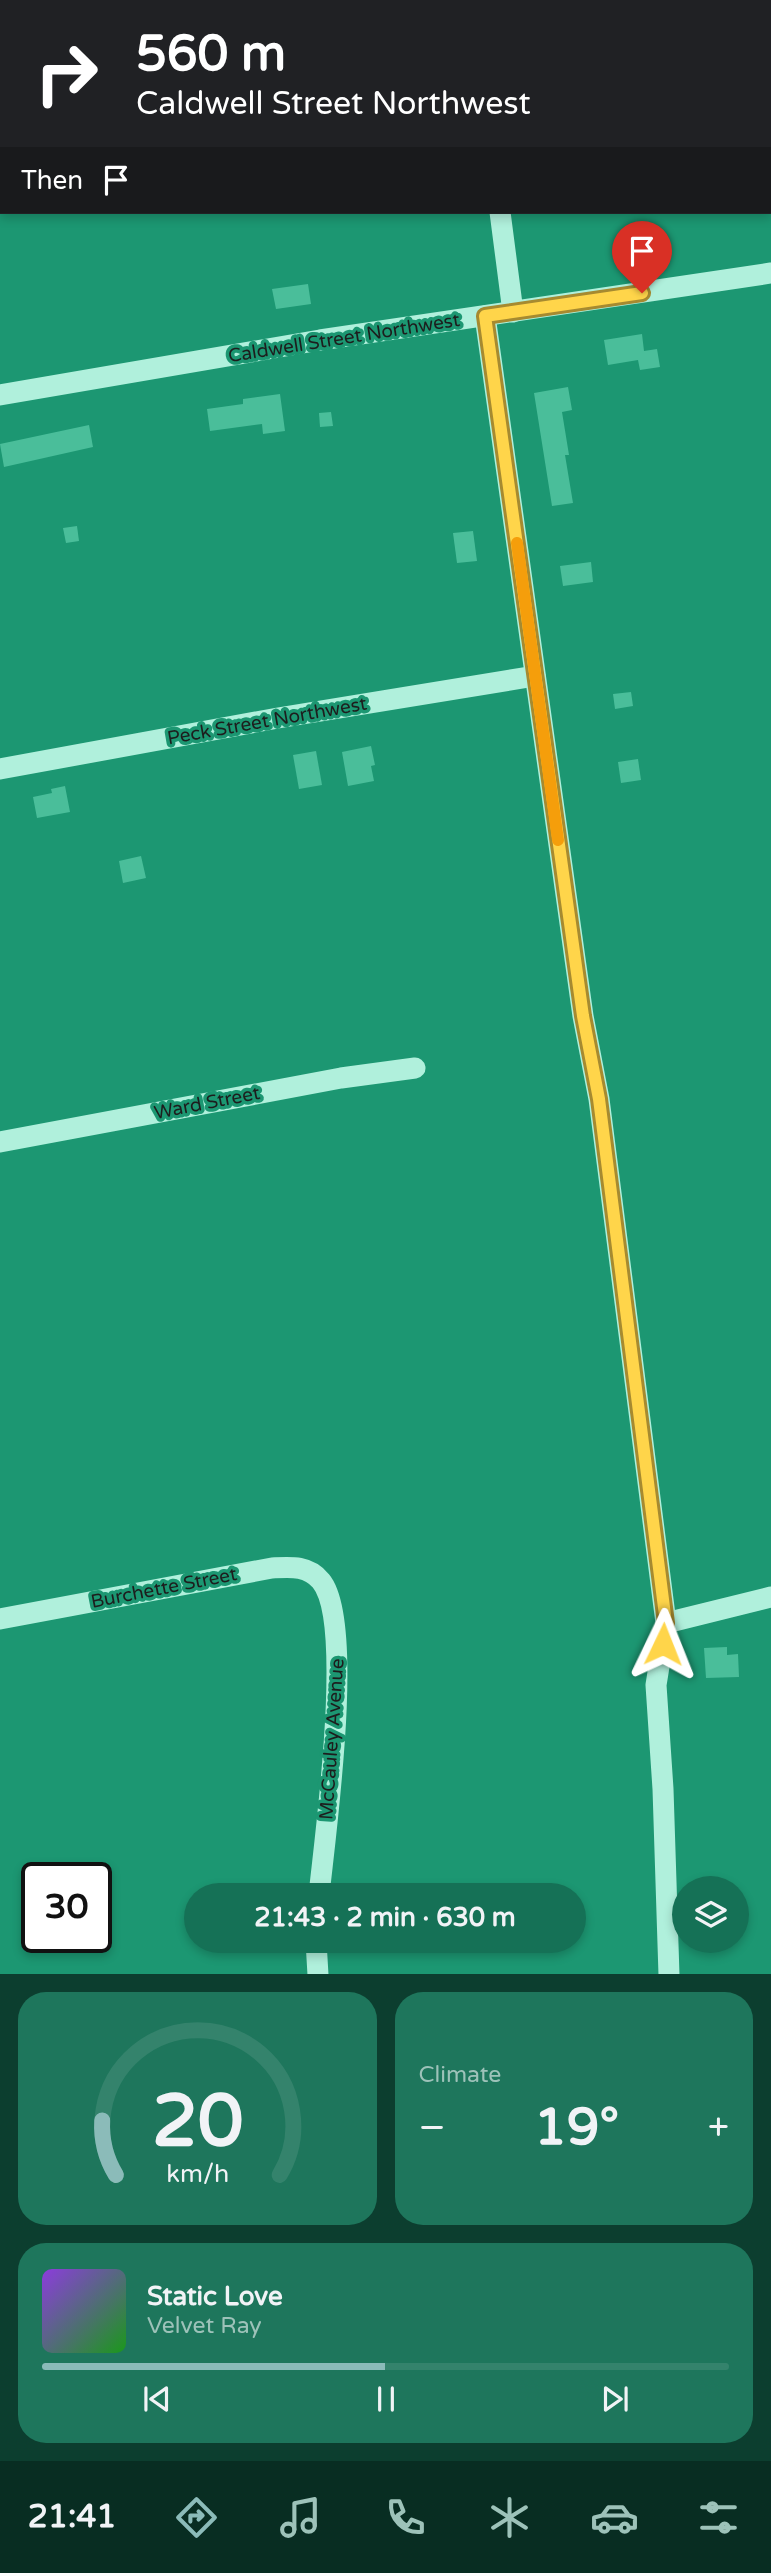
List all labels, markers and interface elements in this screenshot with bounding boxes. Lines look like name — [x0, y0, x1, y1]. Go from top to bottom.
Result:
text: 560 m — [136, 25, 286, 84]
icon: right — [21, 28, 112, 119]
text: Caldwell Street Northwest — [136, 85, 531, 123]
icon: arrive — [97, 161, 135, 199]
text: Then — [21, 165, 83, 196]
pin — [612, 221, 672, 293]
icon: arrive — [623, 232, 661, 270]
street label: Caldwell Street Northwest — [227, 309, 461, 367]
street label: Peck Street Northwest — [165, 693, 369, 749]
street label: Ward Street — [152, 1082, 262, 1124]
street label: Burchette Street — [89, 1563, 239, 1613]
position arrow — [626, 1607, 700, 1681]
street label: McCauley Avenue — [315, 1657, 349, 1821]
speed limit sign: 30 — [21, 1862, 112, 1953]
map controls — [672, 1876, 749, 1953]
button: layers — [672, 1876, 749, 1953]
text: 21:43 · 2 min · 630 m — [254, 1902, 516, 1933]
text: Climate — [419, 2061, 501, 2089]
text: 20 — [152, 2078, 243, 2166]
text: 19° — [534, 2096, 619, 2159]
text: − — [419, 2105, 446, 2151]
text: + — [708, 2105, 729, 2151]
text: km/h — [166, 2158, 229, 2188]
text: Static Love — [147, 2281, 283, 2312]
text: Velvet Ray — [147, 2312, 262, 2340]
icon: previous — [138, 2380, 176, 2418]
icon: pause — [367, 2380, 405, 2418]
icon: next — [596, 2380, 634, 2418]
icon: directions — [172, 2493, 221, 2542]
icon: music — [276, 2493, 325, 2542]
icon: phone — [381, 2493, 430, 2542]
icon: climate — [485, 2493, 534, 2542]
icon: car — [590, 2493, 639, 2542]
icon: filters — [694, 2493, 743, 2542]
text: 21:41 — [28, 2498, 116, 2536]

